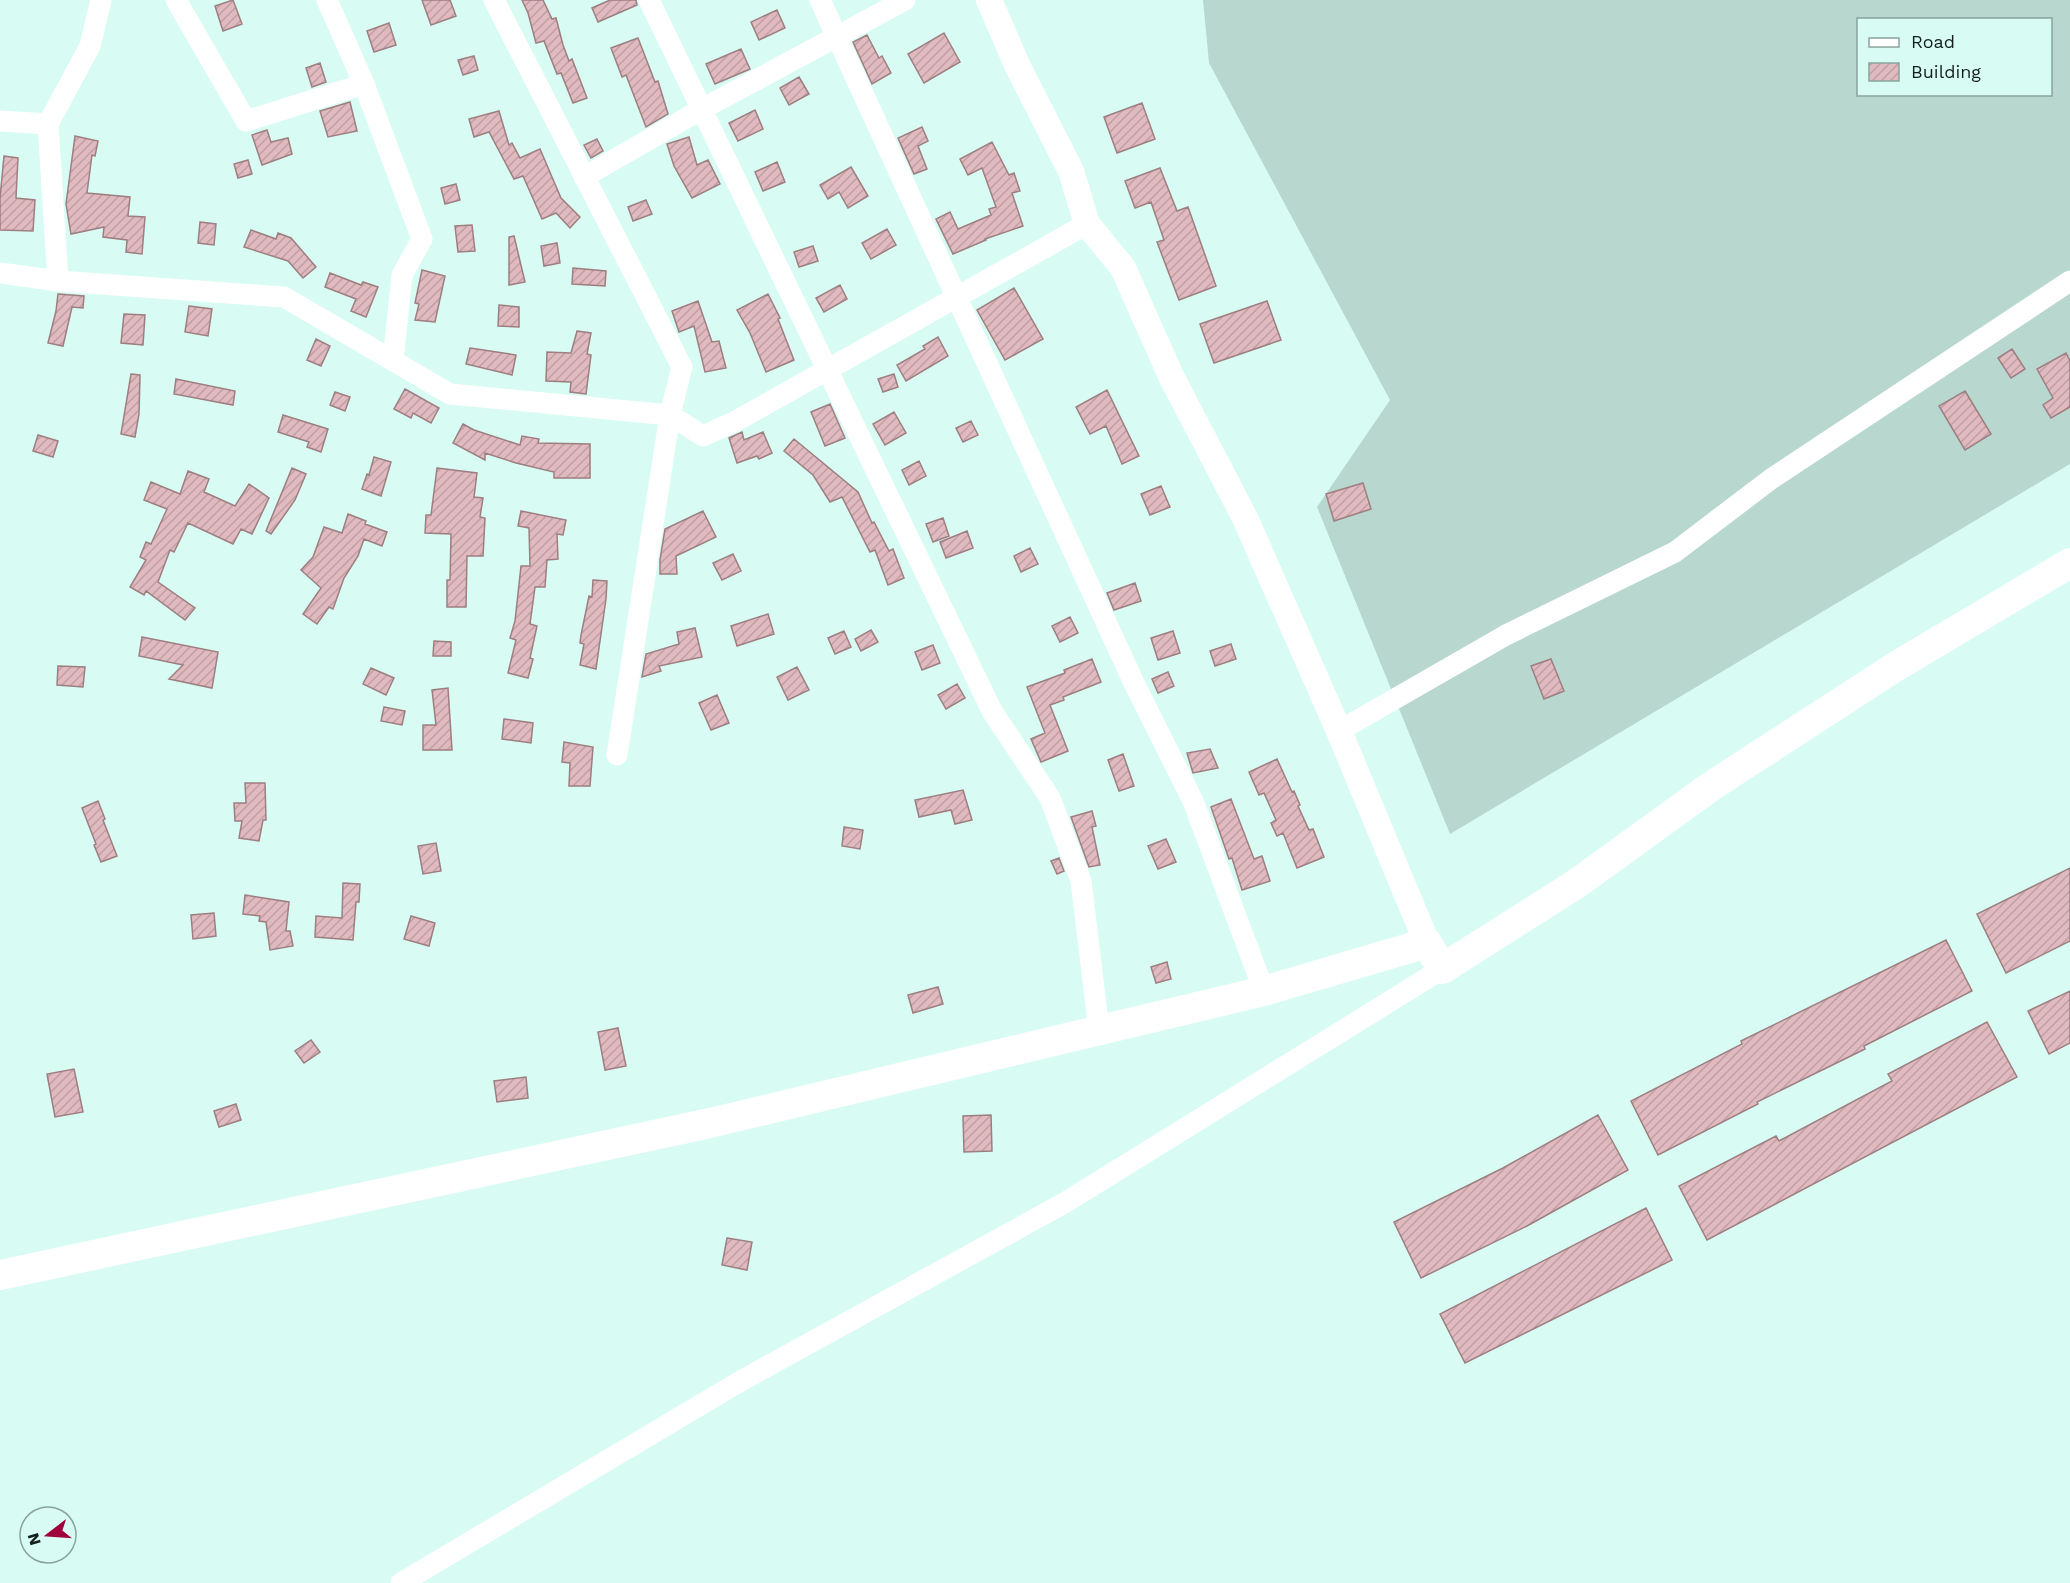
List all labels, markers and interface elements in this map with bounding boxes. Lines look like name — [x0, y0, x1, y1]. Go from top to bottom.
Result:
legend — [1857, 18, 2052, 96]
text: Road — [1911, 31, 1955, 52]
text: Building — [1911, 61, 1981, 82]
north arrow — [18, 1505, 78, 1565]
text: N — [23, 1531, 45, 1548]

